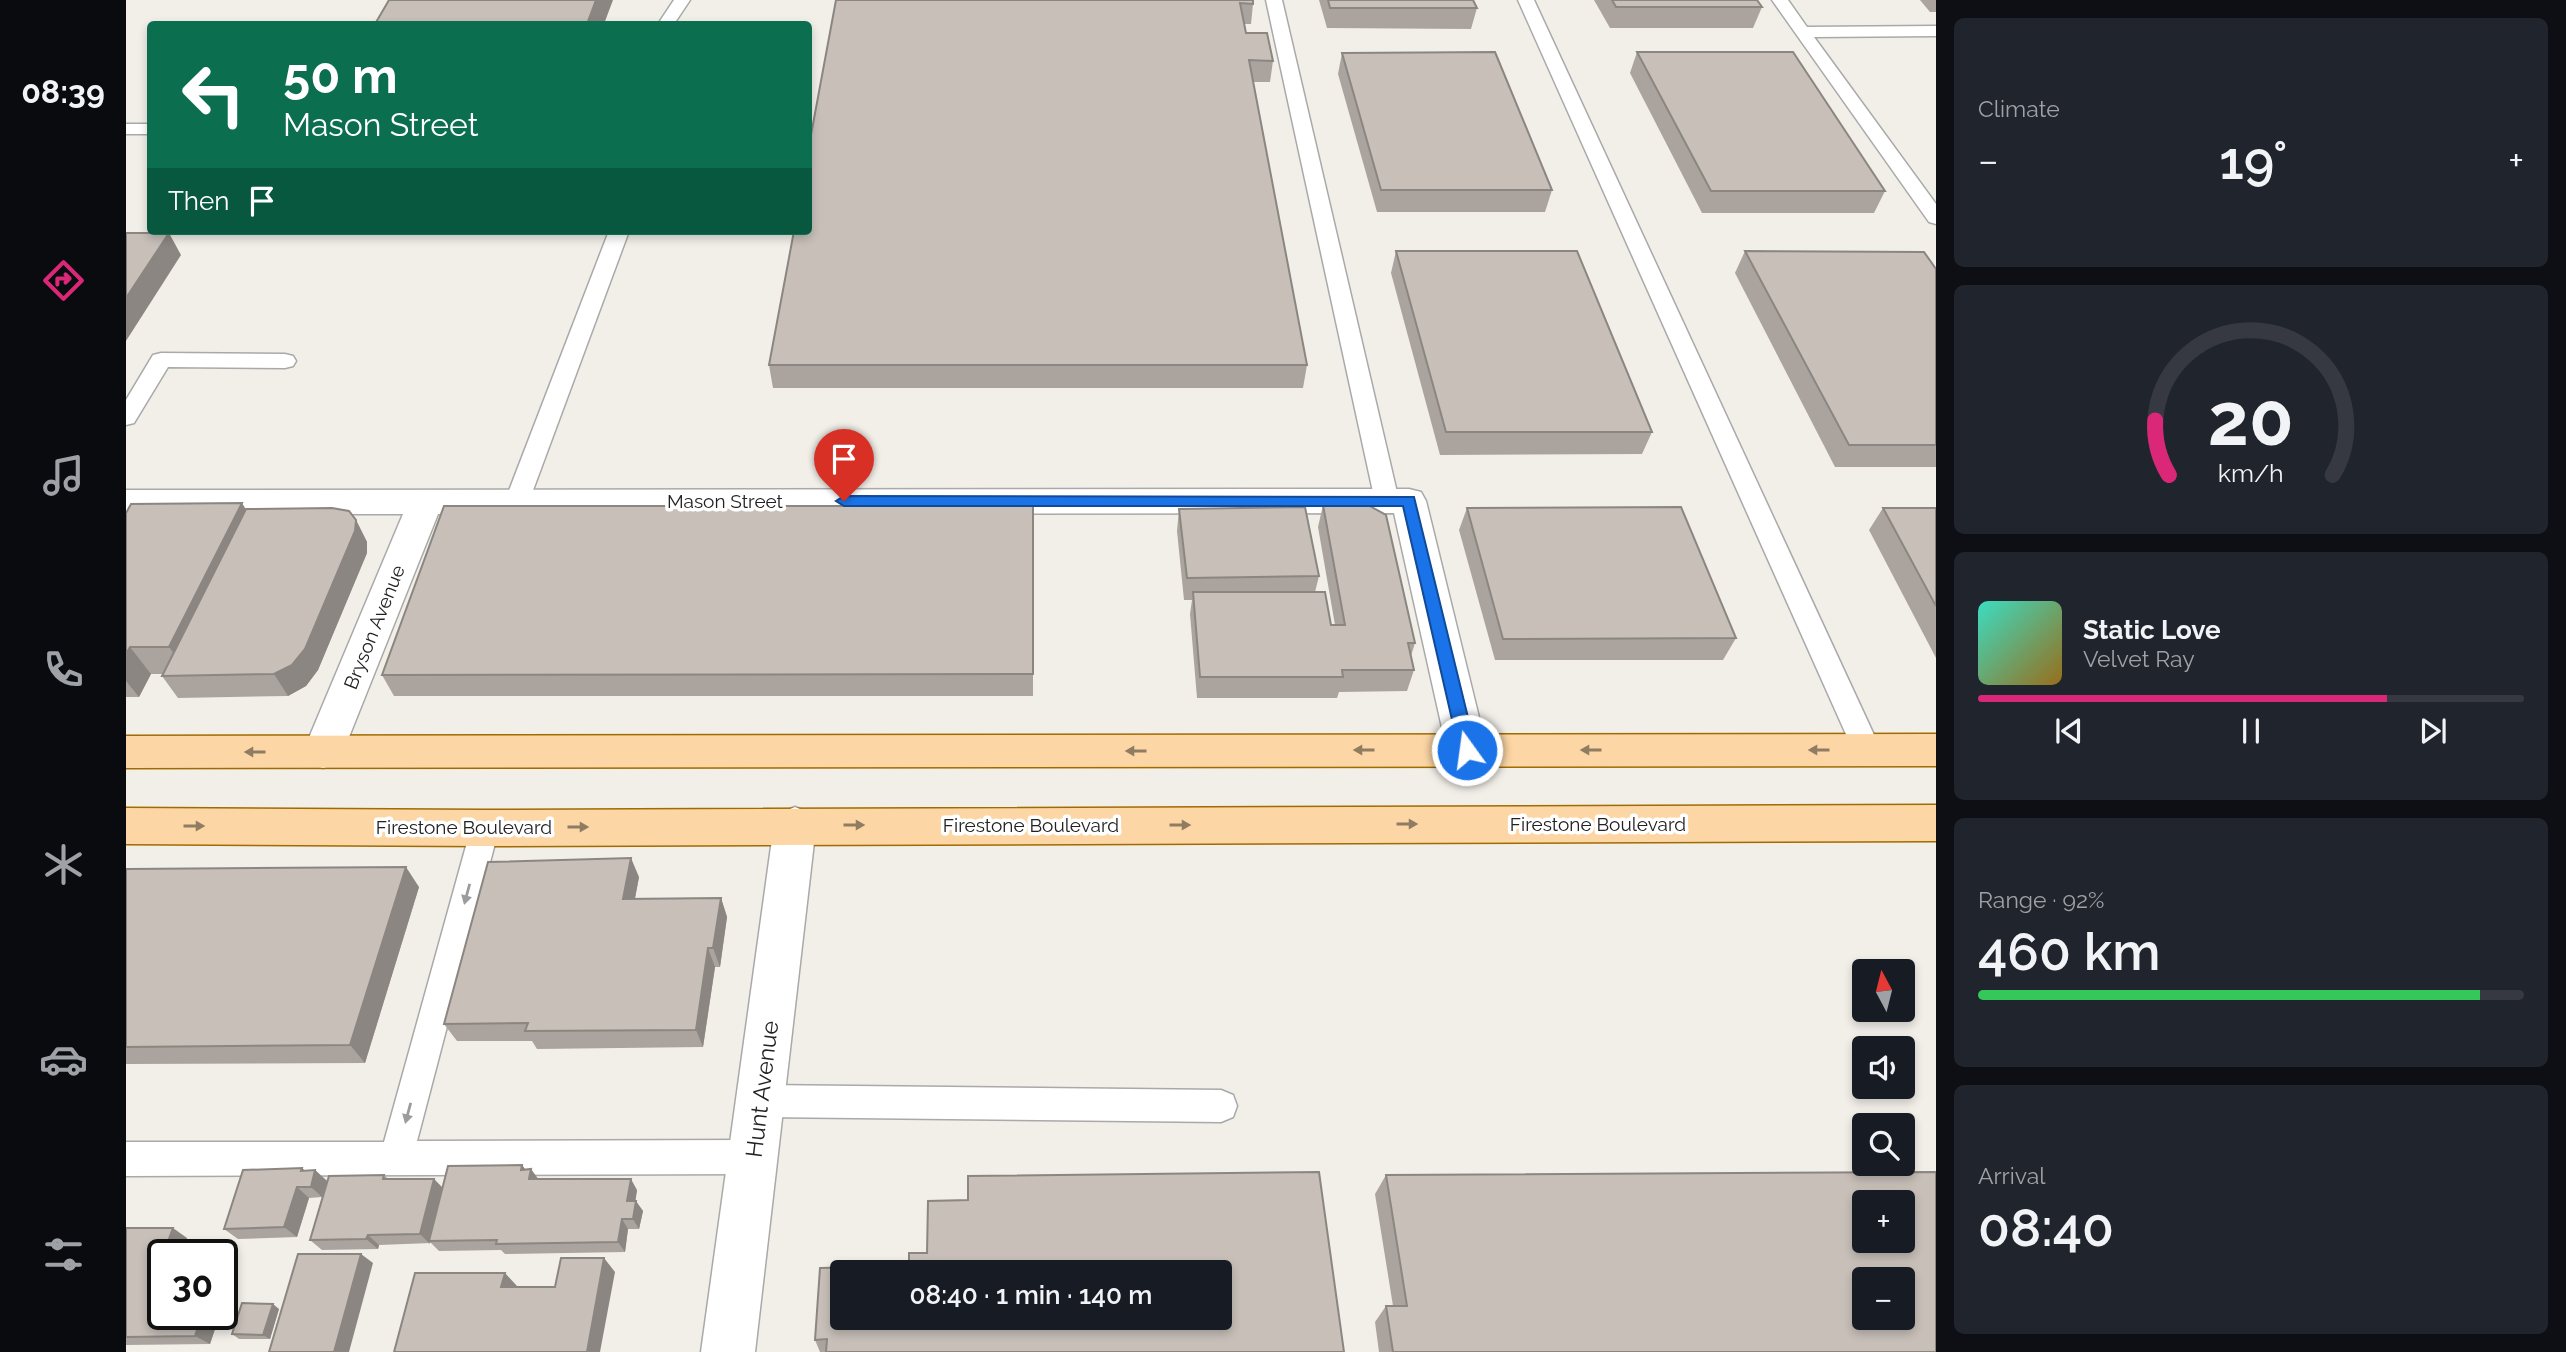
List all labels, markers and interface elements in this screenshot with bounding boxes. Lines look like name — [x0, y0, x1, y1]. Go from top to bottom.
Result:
text: 50 m — [283, 47, 398, 104]
icon: left — [168, 49, 259, 140]
text: 08:39 — [21, 73, 105, 110]
text: Climate — [1978, 95, 2060, 122]
text: Mason Street — [283, 106, 478, 143]
text: 19° — [2219, 130, 2287, 191]
text: − — [1978, 138, 1998, 183]
text: + — [2508, 138, 2524, 183]
icon: arrive — [243, 182, 281, 220]
text: Then — [168, 186, 229, 216]
icon: directions — [39, 256, 88, 305]
text: 20 — [2208, 378, 2294, 463]
pin — [814, 429, 874, 501]
icon: arrive — [825, 440, 863, 478]
icon: music — [39, 451, 88, 500]
text: km/h — [2218, 458, 2284, 488]
street label: Mason Street — [667, 490, 784, 512]
street label: Bryson Avenue — [339, 562, 409, 692]
text: Static Love — [2083, 615, 2221, 645]
icon: phone — [39, 645, 88, 694]
text: Velvet Ray — [2083, 645, 2195, 672]
icon: previous — [2050, 712, 2088, 750]
icon: pause — [2232, 712, 2270, 750]
icon: next — [2414, 712, 2452, 750]
position arrow — [1430, 713, 1504, 787]
one-way arrow — [1353, 744, 1375, 756]
one-way arrow — [1580, 744, 1602, 756]
one-way arrow — [1808, 744, 1830, 756]
one-way arrow — [1125, 745, 1147, 757]
one-way arrow — [243, 746, 265, 758]
street label: Firestone Boulevard — [1510, 813, 1686, 835]
street label: Firestone Boulevard — [943, 814, 1119, 836]
street label: Firestone Boulevard — [376, 816, 552, 838]
one-way arrow — [1396, 818, 1418, 830]
one-way arrow — [843, 819, 865, 831]
one-way arrow — [1169, 819, 1191, 831]
one-way arrow — [183, 821, 205, 832]
one-way arrow — [567, 821, 589, 833]
icon: climate — [39, 840, 88, 889]
one-way arrow — [461, 883, 472, 905]
text: Range · 92% — [1978, 886, 2104, 913]
text: 460 km — [1978, 921, 2160, 982]
north arrow — [1852, 959, 1914, 1022]
map controls — [1852, 959, 1915, 1330]
street label: Hunt Avenue — [740, 1019, 783, 1159]
icon: car — [39, 1035, 88, 1084]
button: sound — [1852, 1036, 1915, 1099]
one-way arrow — [402, 1103, 413, 1125]
button: search — [1852, 1113, 1915, 1176]
text: Arrival — [1978, 1162, 2045, 1189]
button: + — [1852, 1190, 1915, 1253]
text: 08:40 — [1978, 1197, 2114, 1258]
icon: filters — [39, 1230, 88, 1279]
speed limit sign: 30 — [147, 1239, 238, 1330]
button: − — [1852, 1267, 1915, 1330]
text: 08:40 · 1 min · 140 m — [910, 1280, 1152, 1310]

